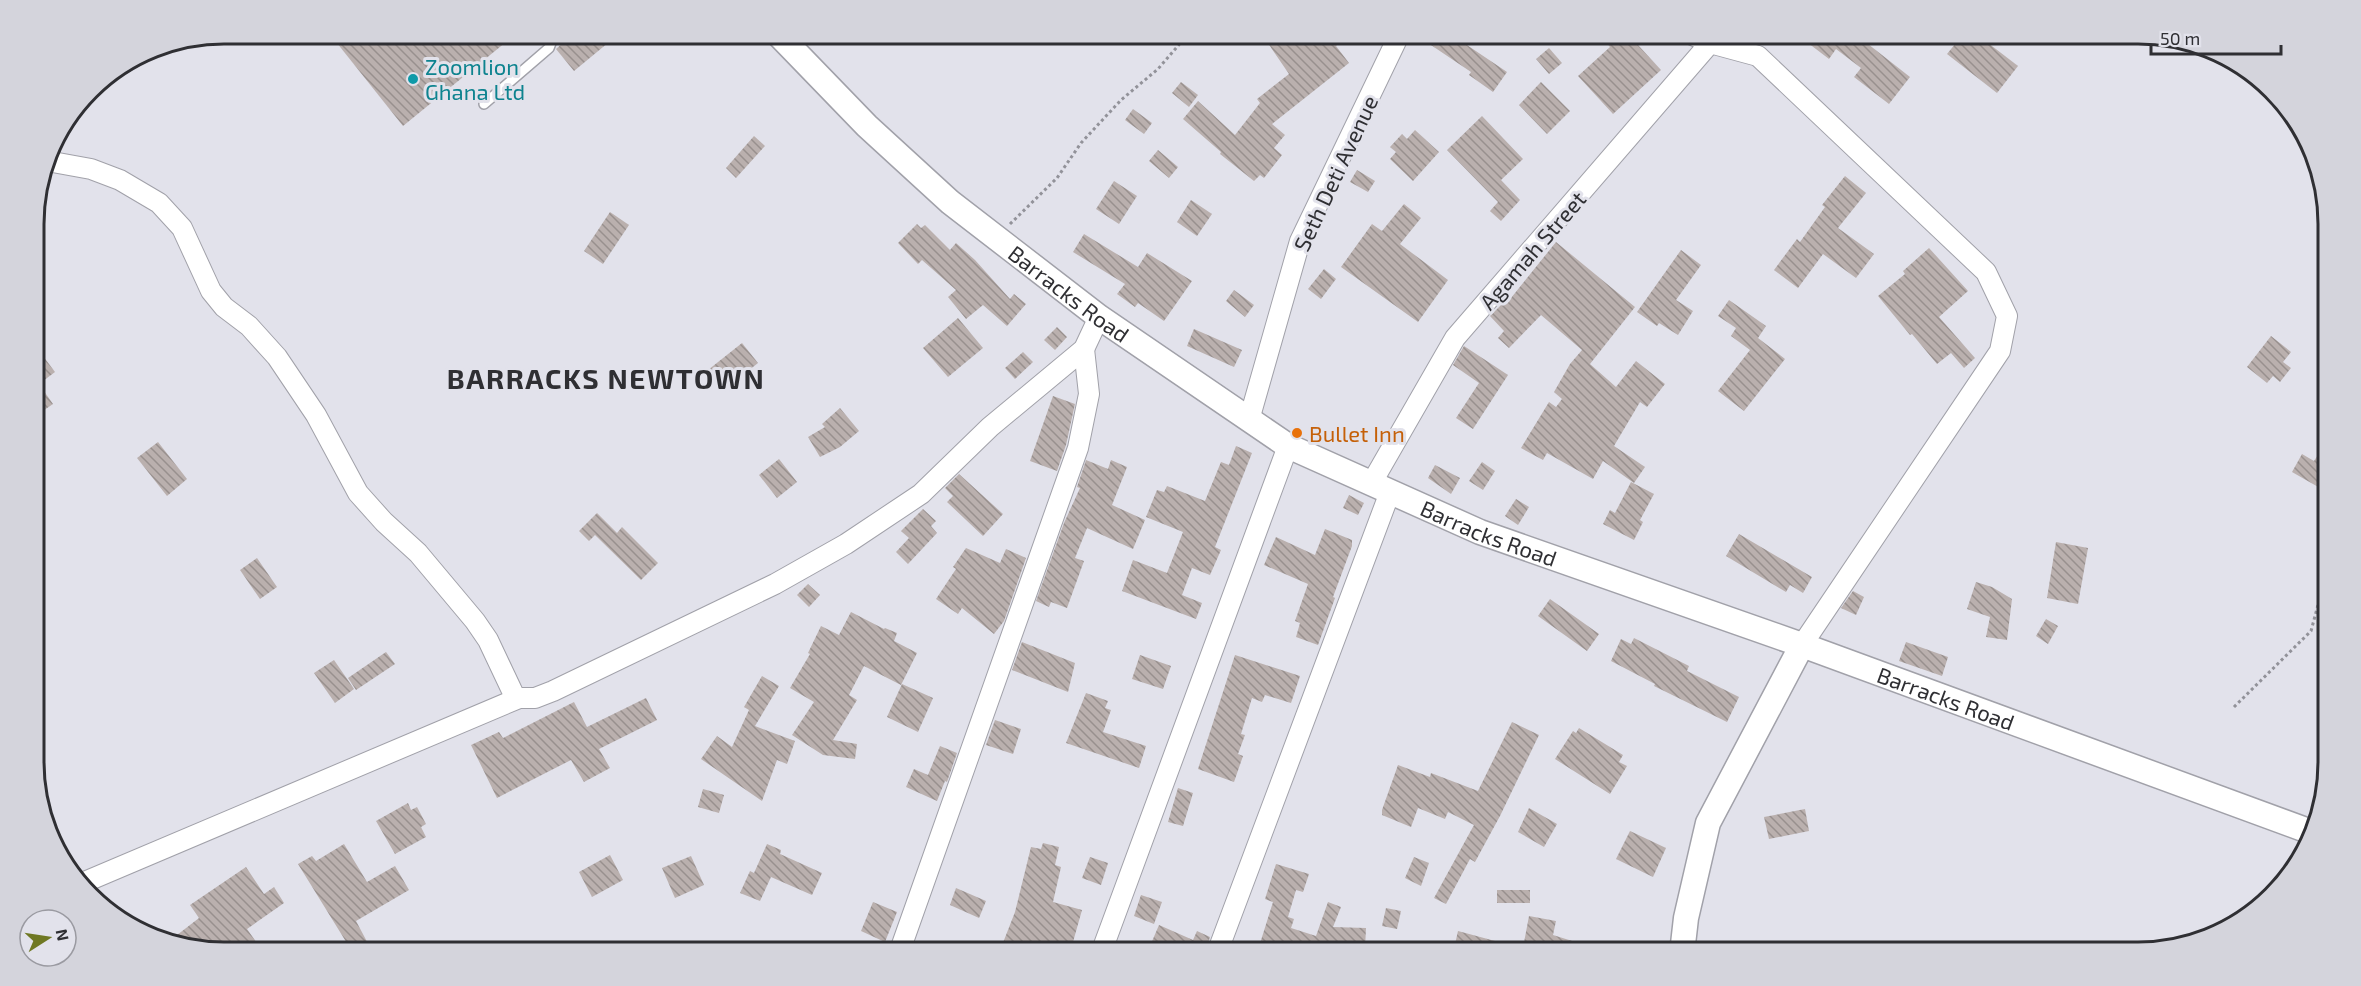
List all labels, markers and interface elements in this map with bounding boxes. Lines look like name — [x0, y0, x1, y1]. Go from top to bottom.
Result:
scale bar — [2151, 18, 2282, 56]
text: 50 m — [2160, 27, 2200, 49]
place label: Zoomlion Ghana Ltd — [425, 53, 525, 104]
marker: Zoomlion Ghana Ltd — [406, 72, 420, 86]
street label: Seth Deti Avenue — [1288, 91, 1382, 255]
street label: Agamah Street — [1474, 186, 1590, 314]
street label: Barracks Road — [1004, 239, 1134, 347]
district label: BARRACKS NEWTOWN — [447, 361, 765, 395]
place label: Bullet Inn — [1309, 420, 1405, 446]
marker: Bullet Inn — [1290, 426, 1304, 440]
street label: Barracks Road — [1417, 494, 1560, 571]
street label: Barracks Road — [1874, 661, 2018, 735]
north arrow — [18, 908, 78, 968]
text: N — [53, 927, 74, 942]

